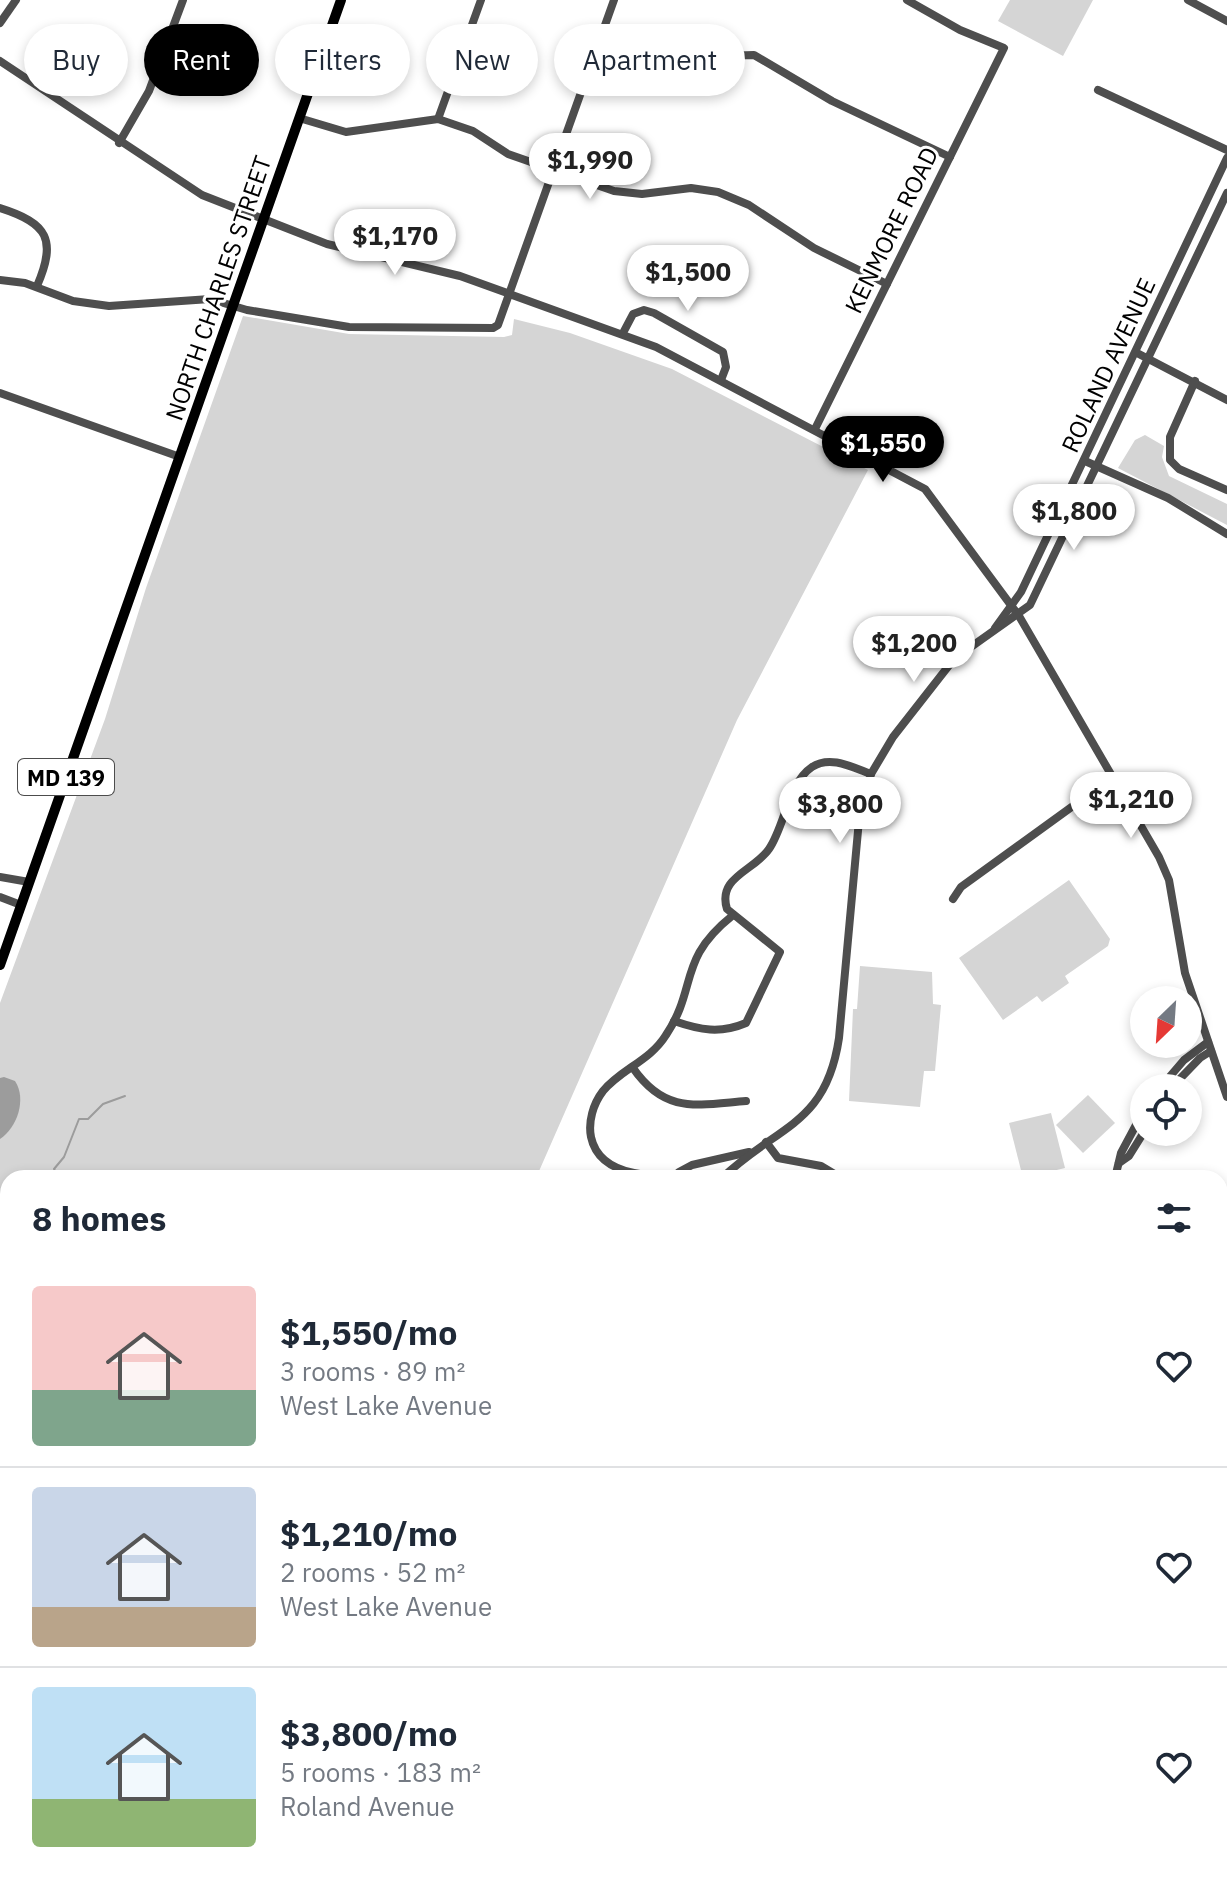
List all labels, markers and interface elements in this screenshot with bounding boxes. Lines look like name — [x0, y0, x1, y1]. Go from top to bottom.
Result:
chip: Buy — [24, 24, 128, 96]
chip: Rent — [144, 24, 259, 96]
chip: Filters — [275, 24, 410, 96]
chip: New — [426, 24, 538, 96]
chip: Apartment — [554, 24, 745, 96]
pin: $1,990 — [525, 133, 655, 201]
text: $1,990 — [547, 142, 633, 176]
street label: KENMORE ROAD — [837, 142, 945, 318]
street label: NORTH CHARLES STREET — [158, 151, 278, 425]
pin: $1,170 — [330, 209, 460, 277]
text: $1,170 — [352, 218, 438, 252]
pin: $1,500 — [623, 245, 753, 313]
text: $1,500 — [645, 254, 731, 288]
street label: ROLAND AVENUE — [1054, 273, 1162, 457]
pin: $1,550 — [818, 416, 948, 484]
text: $1,550 — [840, 425, 926, 459]
pin: $1,800 — [1009, 484, 1139, 552]
text: $1,800 — [1031, 493, 1117, 527]
pin: $1,200 — [849, 616, 979, 684]
text: $1,200 — [871, 625, 957, 659]
road number: MD 139 — [18, 759, 114, 795]
pin: $1,210 — [1066, 772, 1196, 840]
pin: $3,800 — [775, 777, 905, 845]
text: $1,210 — [1088, 781, 1174, 815]
text: $3,800 — [797, 786, 883, 820]
north arrow — [1130, 986, 1202, 1058]
map controls — [1130, 986, 1202, 1146]
button: locate — [1130, 1074, 1202, 1146]
text: 8 homes — [32, 1196, 167, 1240]
icon: filters — [1152, 1196, 1196, 1240]
text: $1,550/mo — [280, 1310, 457, 1354]
icon: home — [96, 1318, 192, 1414]
icon: heart — [1152, 1344, 1196, 1388]
text: 3 rooms · 89 m² — [280, 1354, 465, 1388]
text: West Lake Avenue — [280, 1388, 492, 1422]
text: $1,210/mo — [280, 1511, 457, 1555]
icon: home — [96, 1519, 192, 1615]
icon: heart — [1152, 1545, 1196, 1589]
text: 2 rooms · 52 m² — [280, 1555, 465, 1589]
text: West Lake Avenue — [280, 1589, 492, 1623]
text: $3,800/mo — [280, 1711, 457, 1755]
icon: home — [96, 1719, 192, 1815]
icon: heart — [1152, 1745, 1196, 1789]
text: 5 rooms · 183 m² — [280, 1755, 481, 1789]
text: Roland Avenue — [280, 1789, 455, 1823]

